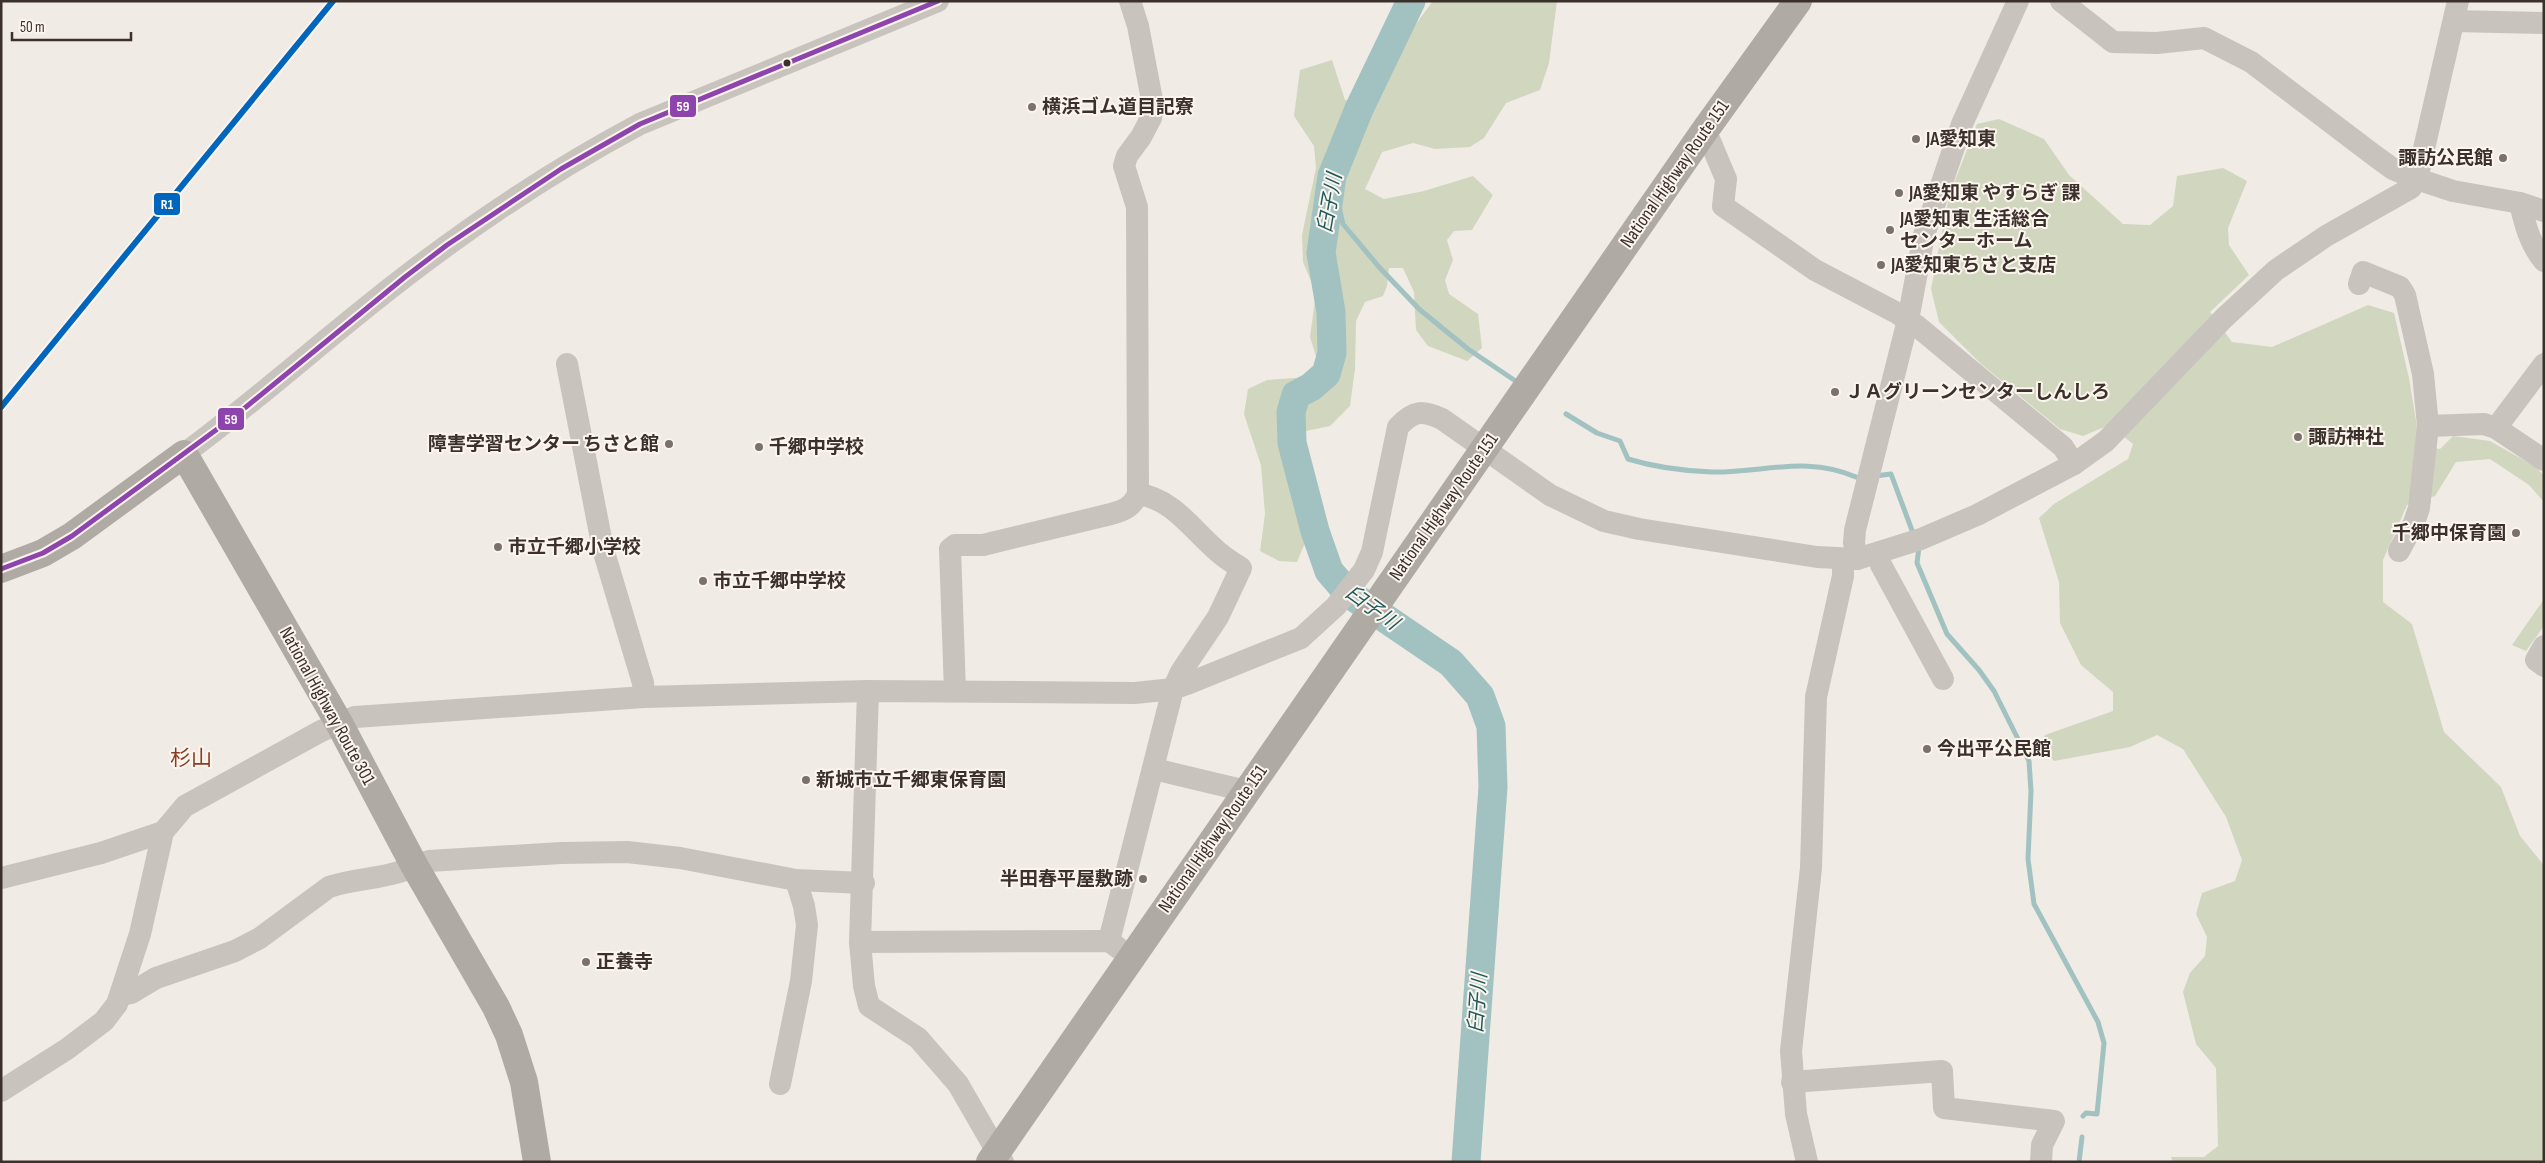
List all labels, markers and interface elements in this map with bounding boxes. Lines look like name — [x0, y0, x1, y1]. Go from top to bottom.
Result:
scale bar — [12, 10, 131, 42]
text: 50 m — [20, 18, 45, 37]
unlabelled marker — [782, 58, 792, 68]
line badge: 59 — [669, 94, 697, 118]
place label: 横浜ゴム道目記寮 — [1042, 96, 1194, 119]
street label: National Highway Route 151 — [1615, 96, 1735, 252]
text: 59 — [677, 98, 690, 115]
marker: 横浜ゴム道目記寮 — [1026, 101, 1038, 113]
place label: JA愛知東 — [1925, 128, 1996, 151]
marker: JA愛知東 — [1910, 133, 1922, 145]
place label: 諏訪公民館 — [2398, 147, 2493, 170]
marker: 諏訪公民館 — [2497, 152, 2509, 164]
water label: 臼子川 — [1313, 169, 1347, 235]
place label: JA愛知東 やすらぎ 課 — [1908, 182, 2080, 205]
marker: JA愛知東 やすらぎ 課 — [1893, 187, 1905, 199]
line badge: R1 — [153, 192, 181, 216]
text: R1 — [161, 196, 174, 213]
place label: JA愛知東 生活総合 センターホーム — [1899, 208, 2049, 253]
marker: JA愛知東 生活総合 センターホーム — [1884, 224, 1896, 236]
place label: JA愛知東ちさと支店 — [1890, 254, 2056, 277]
marker: JA愛知東ちさと支店 — [1875, 259, 1887, 271]
place label: ＪＡグリーンセンターしんしろ — [1845, 381, 2110, 404]
marker: ＪＡグリーンセンターしんしろ — [1829, 386, 1841, 398]
line badge: 59 — [217, 407, 245, 431]
text: 59 — [225, 411, 238, 428]
place label: 諏訪神社 — [2308, 426, 2384, 449]
street label: National Highway Route 151 — [1384, 429, 1504, 585]
marker: 諏訪神社 — [2292, 431, 2304, 443]
place label: 障害学習センター ちさと館 — [428, 433, 659, 456]
place label: 千郷中学校 — [769, 436, 864, 459]
marker: 障害学習センター ちさと館 — [663, 438, 675, 450]
marker: 千郷中学校 — [753, 441, 765, 453]
place label: 千郷中保育園 — [2392, 522, 2506, 545]
marker: 千郷中保育園 — [2510, 527, 2522, 539]
place label: 市立千郷小学校 — [508, 536, 641, 559]
marker: 市立千郷小学校 — [492, 541, 504, 553]
place label: 市立千郷中学校 — [713, 570, 846, 593]
marker: 市立千郷中学校 — [697, 575, 709, 587]
water label: 臼子川 — [1341, 581, 1405, 637]
street label: National Highway Route 301 — [274, 623, 380, 789]
place label: 今出平公民館 — [1937, 738, 2051, 761]
marker: 今出平公民館 — [1921, 743, 1933, 755]
district label: 杉山 — [170, 746, 212, 771]
street label: National Highway Route 151 — [1153, 761, 1273, 917]
place label: 新城市立千郷東保育園 — [816, 769, 1006, 792]
marker: 新城市立千郷東保育園 — [800, 774, 812, 786]
place label: 半田春平屋敷跡 — [1000, 868, 1133, 891]
marker: 半田春平屋敷跡 — [1137, 873, 1149, 885]
place label: 正養寺 — [596, 951, 653, 974]
marker: 正養寺 — [580, 956, 592, 968]
water label: 臼子川 — [1464, 970, 1492, 1034]

